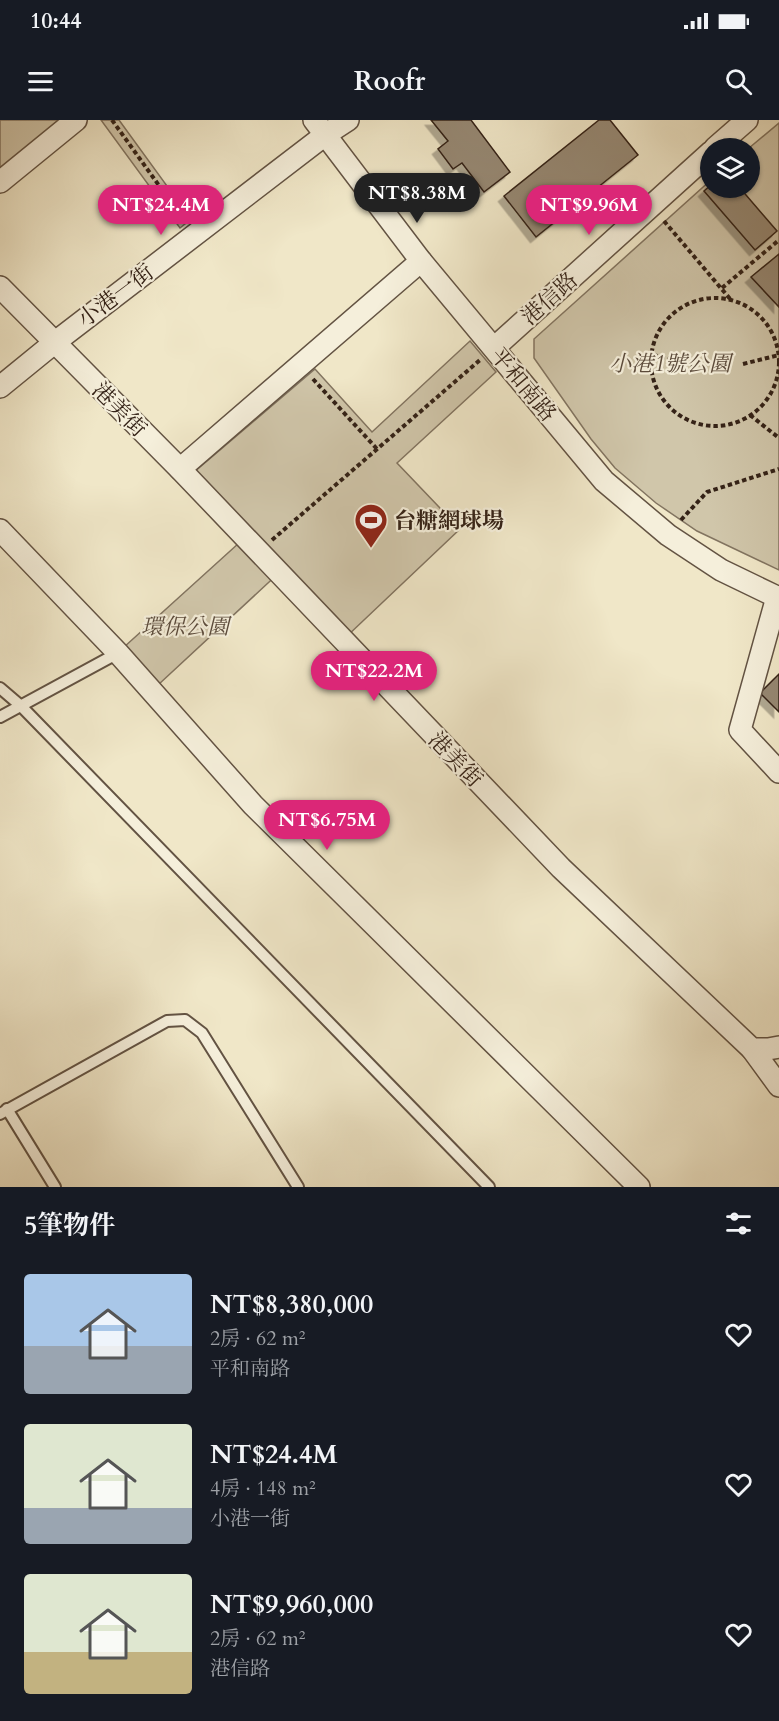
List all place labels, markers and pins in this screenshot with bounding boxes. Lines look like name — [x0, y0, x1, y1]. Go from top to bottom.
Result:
pin: NT$8.38M — [355, 173, 479, 224]
pin: NT$24.4M — [99, 185, 223, 236]
pin: NT$9.96M — [527, 185, 651, 236]
sports icon: 台糖網球場 — [353, 502, 389, 549]
place label: 台糖網球場 — [394, 506, 504, 536]
pin: NT$22.2M — [312, 651, 436, 702]
pin: NT$6.75M — [265, 800, 389, 851]

